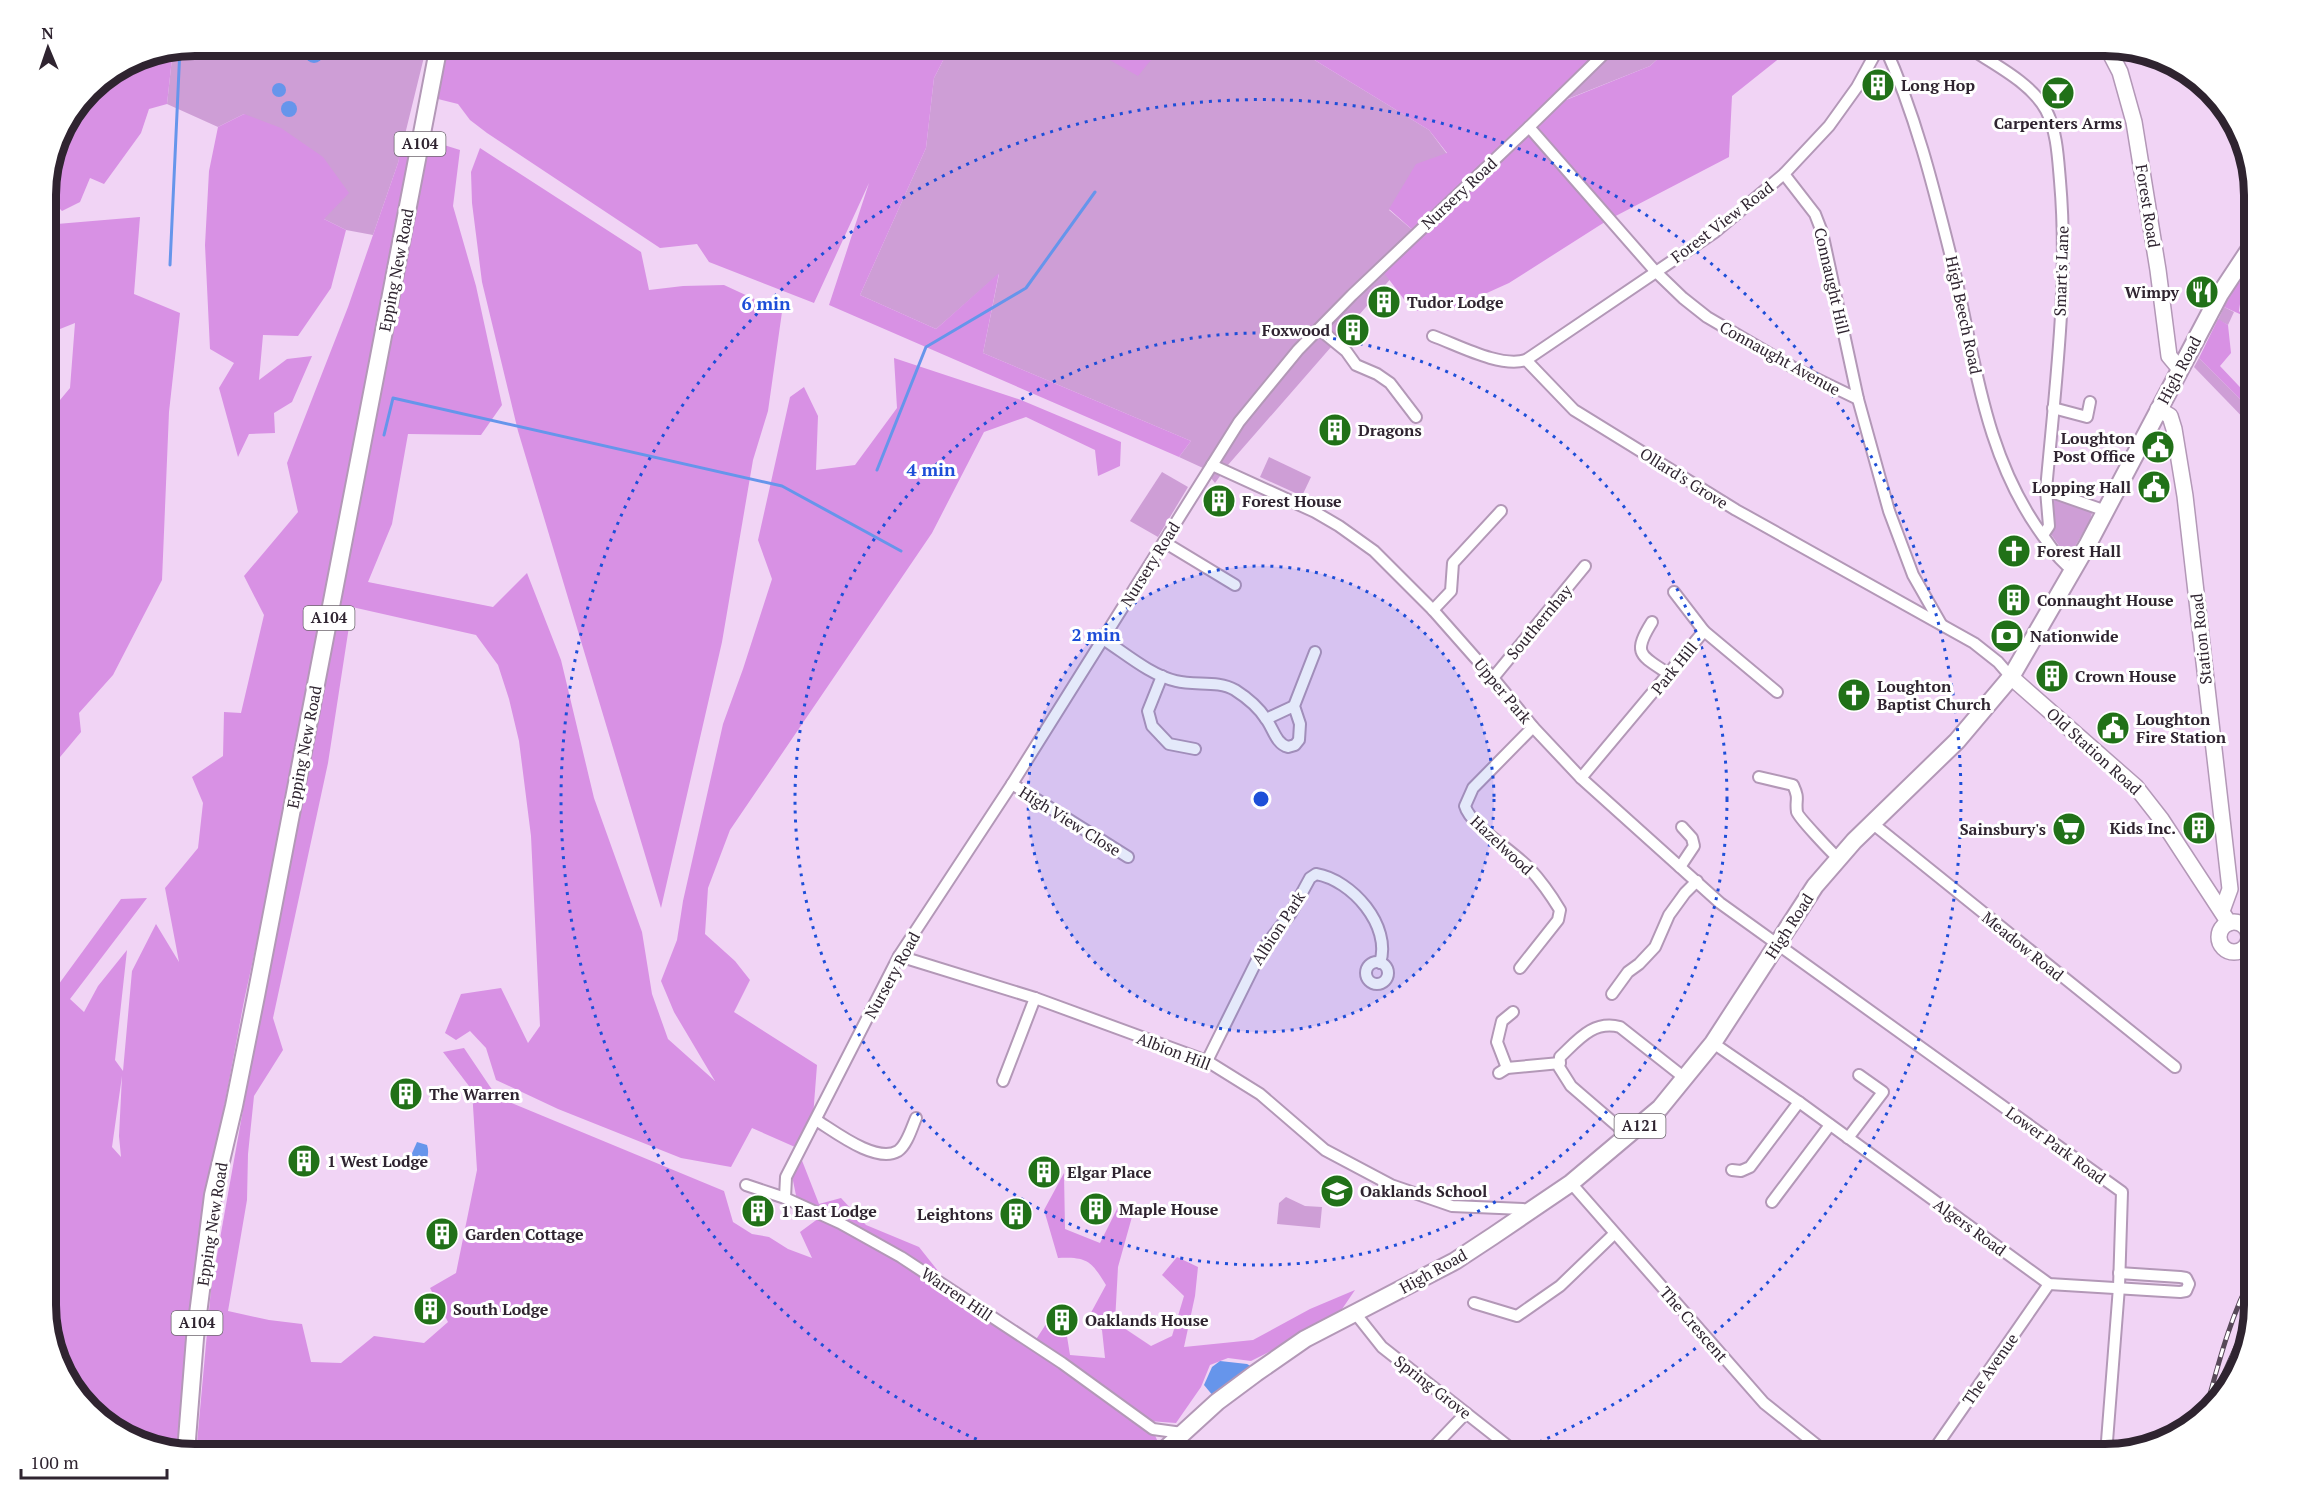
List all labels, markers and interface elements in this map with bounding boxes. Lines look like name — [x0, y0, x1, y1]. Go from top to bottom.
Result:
north arrow — [18, 18, 78, 78]
text: N — [41, 22, 54, 44]
building icon: Long Hop — [1860, 67, 1896, 103]
place label: Long Hop — [1901, 74, 1975, 96]
bar icon: Carpenters Arms — [2040, 75, 2076, 111]
place label: Carpenters Arms — [1994, 112, 2122, 134]
road number: A104 — [394, 132, 446, 156]
street label: Nursery Road — [1416, 152, 1502, 234]
street label: Forest Road — [2131, 163, 2165, 249]
street label: Forest View Road — [1666, 176, 1778, 268]
street label: Epping New Road — [373, 206, 419, 333]
street label: Smart's Lane — [2048, 225, 2074, 317]
street label: Connaught Hill — [1809, 226, 1855, 337]
street label: High Beech Road — [1941, 254, 1987, 376]
restaurant icon: Wimpy — [2184, 274, 2220, 310]
place label: Wimpy — [2124, 281, 2180, 303]
building icon: Tudor Lodge — [1366, 284, 1402, 320]
text: 6 min — [741, 291, 791, 315]
place label: Tudor Lodge — [1407, 291, 1504, 313]
building icon: Foxwood — [1335, 312, 1371, 348]
street label: Connaught Avenue — [1716, 316, 1844, 400]
place label: Foxwood — [1262, 319, 1330, 341]
street label: High Road — [2152, 332, 2206, 408]
building icon: Dragons — [1317, 412, 1353, 448]
place label: Dragons — [1358, 419, 1422, 441]
place label: Loughton Post Office — [2053, 427, 2136, 467]
public building icon: Loughton Post Office — [2140, 429, 2176, 465]
street label: Ollard's Grove — [1636, 442, 1732, 514]
text: 4 min — [906, 457, 956, 481]
public building icon: Lopping Hall — [2136, 469, 2172, 505]
place label: Lopping Hall — [2032, 476, 2131, 498]
building icon: Forest House — [1201, 483, 1237, 519]
place label: Forest House — [1242, 490, 1342, 512]
street label: Nursery Road — [1115, 517, 1185, 611]
church icon: Forest Hall — [1996, 533, 2032, 569]
place label: Forest Hall — [2037, 540, 2121, 562]
street label: Southernhay — [1501, 579, 1577, 664]
building icon: Connaught House — [1996, 582, 2032, 618]
place label: Connaught House — [2037, 589, 2174, 611]
street label: Station Road — [2185, 592, 2217, 686]
road number: A104 — [304, 606, 354, 630]
bank icon: Nationwide — [1989, 618, 2025, 654]
text: 2 min — [1071, 622, 1121, 646]
place label: Nationwide — [2030, 625, 2119, 647]
street label: Park Hill — [1646, 637, 1702, 699]
street label: Upper Park — [1469, 654, 1537, 729]
building icon: Crown House — [2034, 658, 2070, 694]
place label: Crown House — [2075, 665, 2177, 687]
place label: Loughton Baptist Church — [1877, 675, 1992, 715]
church icon: Loughton Baptist Church — [1836, 677, 1872, 713]
street label: Epping New Road — [281, 683, 327, 810]
street label: Old Station Road — [2042, 702, 2146, 800]
place label: Loughton Fire Station — [2136, 708, 2227, 748]
public building icon: Loughton Fire Station — [2095, 710, 2131, 746]
street label: High View Close — [1015, 781, 1125, 861]
centre of rings — [1251, 789, 1271, 809]
street label: Hazelwood — [1466, 810, 1538, 880]
building icon: Kids Inc. — [2181, 810, 2217, 846]
supermarket icon: Sainsbury's — [2051, 811, 2087, 847]
place label: Kids Inc. — [2109, 817, 2176, 839]
place label: Sainsbury's — [1960, 818, 2046, 840]
street label: Albion Park — [1246, 886, 1310, 969]
street label: High Road — [1760, 889, 1818, 963]
street label: Meadow Road — [1978, 906, 2068, 986]
street label: Nursery Road — [859, 928, 925, 1022]
street label: Albion Hill — [1134, 1027, 1214, 1075]
building icon: The Warren — [388, 1076, 424, 1112]
place label: The Warren — [429, 1083, 521, 1105]
street label: Lower Park Road — [2002, 1101, 2111, 1189]
road number: A121 — [1614, 1114, 1666, 1138]
building icon: 1 West Lodge — [286, 1143, 322, 1179]
place label: 1 West Lodge — [327, 1150, 429, 1172]
building icon: Elgar Place — [1026, 1154, 1062, 1190]
street label: Epping New Road — [191, 1160, 233, 1287]
place label: Elgar Place — [1067, 1161, 1152, 1183]
school or university icon: Oaklands School — [1319, 1173, 1355, 1209]
place label: Oaklands School — [1360, 1180, 1487, 1202]
building icon: Maple House — [1078, 1191, 1114, 1227]
building icon: 1 East Lodge — [740, 1193, 776, 1229]
street label: Algers Road — [1929, 1193, 2011, 1261]
building icon: Leightons — [998, 1196, 1034, 1232]
place label: Maple House — [1119, 1198, 1219, 1220]
place label: 1 East Lodge — [781, 1200, 877, 1222]
place label: Leightons — [917, 1203, 993, 1225]
building icon: Garden Cottage — [424, 1216, 460, 1252]
place label: Garden Cottage — [465, 1223, 584, 1245]
street label: High Road — [1395, 1243, 1471, 1299]
street label: Warren Hill — [917, 1262, 997, 1326]
street label: The Crescent — [1655, 1282, 1733, 1366]
building icon: South Lodge — [412, 1291, 448, 1327]
place label: South Lodge — [453, 1298, 549, 1320]
building icon: Oaklands House — [1044, 1302, 1080, 1338]
place label: Oaklands House — [1085, 1309, 1209, 1331]
road number: A104 — [172, 1311, 222, 1335]
street label: The Avenue — [1957, 1329, 2023, 1409]
street label: Spring Grove — [1390, 1350, 1476, 1424]
scale bar — [21, 1442, 166, 1480]
text: 100 m — [30, 1450, 79, 1474]

